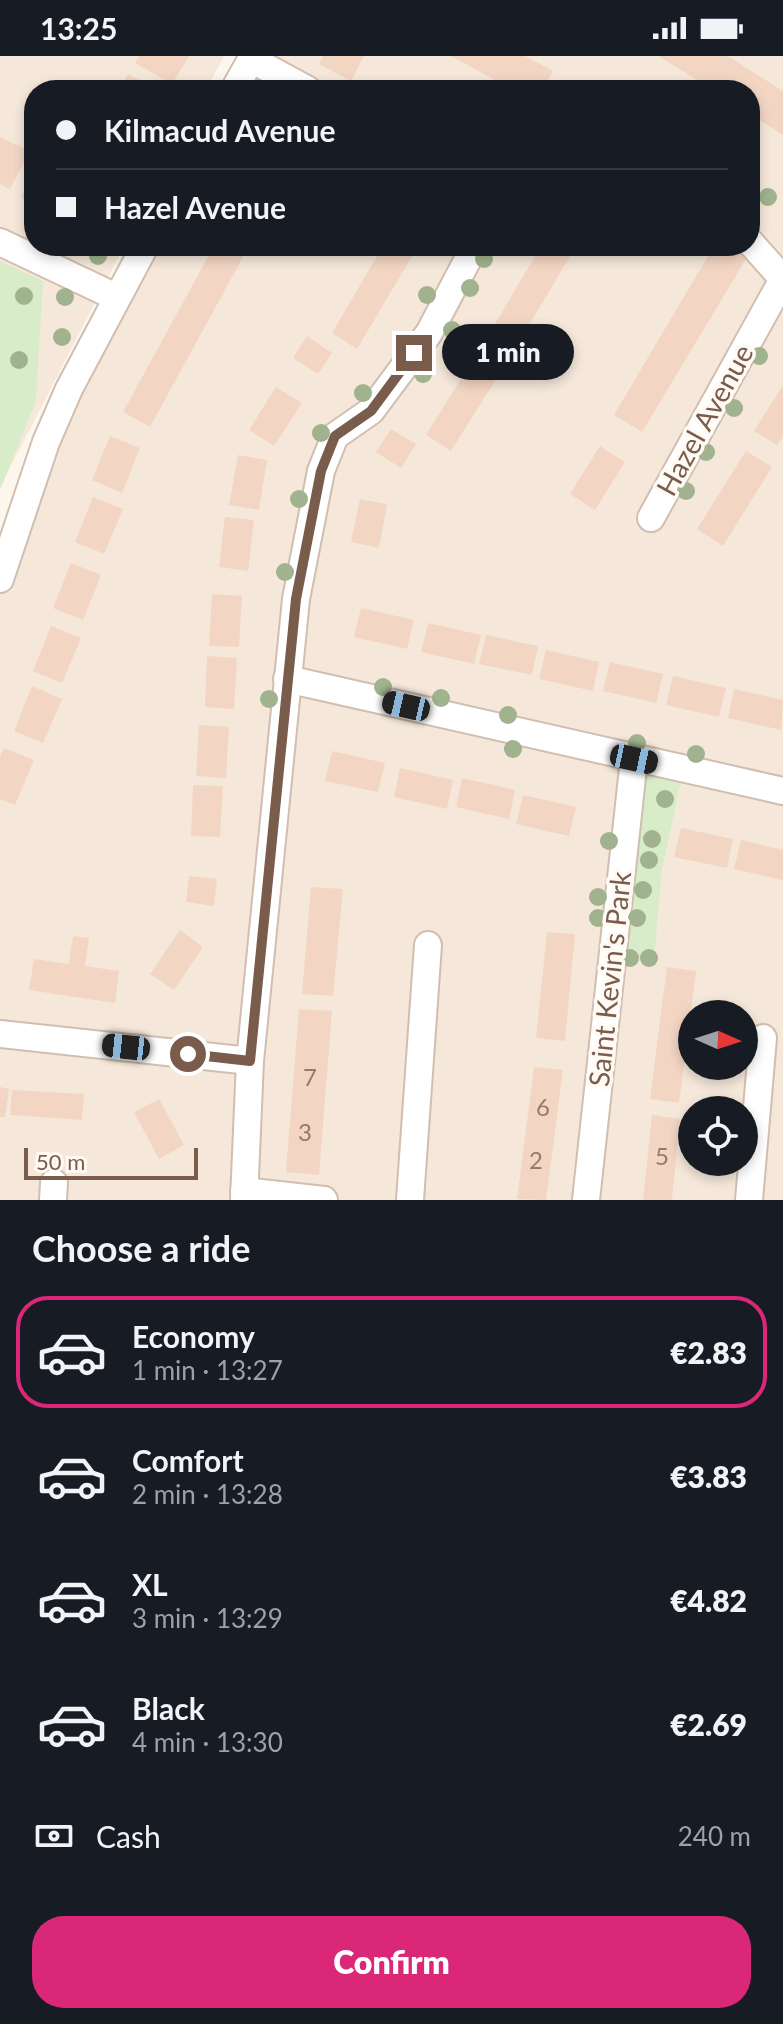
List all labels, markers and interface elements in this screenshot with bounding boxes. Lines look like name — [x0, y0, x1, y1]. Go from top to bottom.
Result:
text: 13:25 — [40, 10, 117, 46]
text: Kilmacud Avenue — [104, 112, 336, 148]
text: Hazel Avenue — [104, 189, 286, 225]
callout: 1 min — [442, 325, 574, 381]
route end — [396, 335, 432, 371]
text: 1 min — [476, 336, 540, 368]
street label: Hazel Avenue — [649, 338, 760, 501]
car — [380, 689, 432, 723]
car — [608, 742, 660, 776]
street label: Saint Kevin's Park — [581, 869, 637, 1088]
north arrow — [678, 1000, 758, 1080]
map controls — [678, 1000, 758, 1176]
car — [101, 1033, 151, 1061]
route start — [170, 1036, 206, 1072]
house number: 7 — [303, 1062, 317, 1091]
house number: 6 — [536, 1092, 550, 1121]
button: locate — [678, 1096, 758, 1176]
house number: 3 — [298, 1117, 312, 1146]
house number: 5 — [655, 1141, 669, 1170]
scale bar — [24, 1144, 198, 1180]
house number: 2 — [529, 1145, 543, 1174]
text: 50 m — [36, 1148, 85, 1175]
text: Choose a ride — [32, 1226, 251, 1270]
icon: car — [36, 1316, 108, 1388]
text: Economy — [132, 1318, 255, 1354]
text: €2.83 — [670, 1334, 747, 1370]
text: 1 min · 13:27 — [132, 1354, 283, 1386]
icon: car — [36, 1440, 108, 1512]
text: Comfort — [132, 1442, 244, 1478]
text: €3.83 — [670, 1458, 747, 1494]
text: 2 min · 13:28 — [132, 1478, 283, 1510]
icon: car — [36, 1564, 108, 1636]
text: XL — [132, 1566, 168, 1602]
text: €4.82 — [670, 1582, 747, 1618]
text: 3 min · 13:29 — [132, 1602, 283, 1634]
icon: car — [36, 1688, 108, 1760]
text: Black — [132, 1690, 205, 1726]
text: €2.69 — [670, 1706, 747, 1742]
text: 4 min · 13:30 — [132, 1726, 283, 1758]
icon: cash — [32, 1814, 76, 1858]
text: Cash — [96, 1818, 161, 1854]
text: 240 m — [678, 1820, 751, 1852]
button: Confirm — [32, 1916, 751, 2008]

